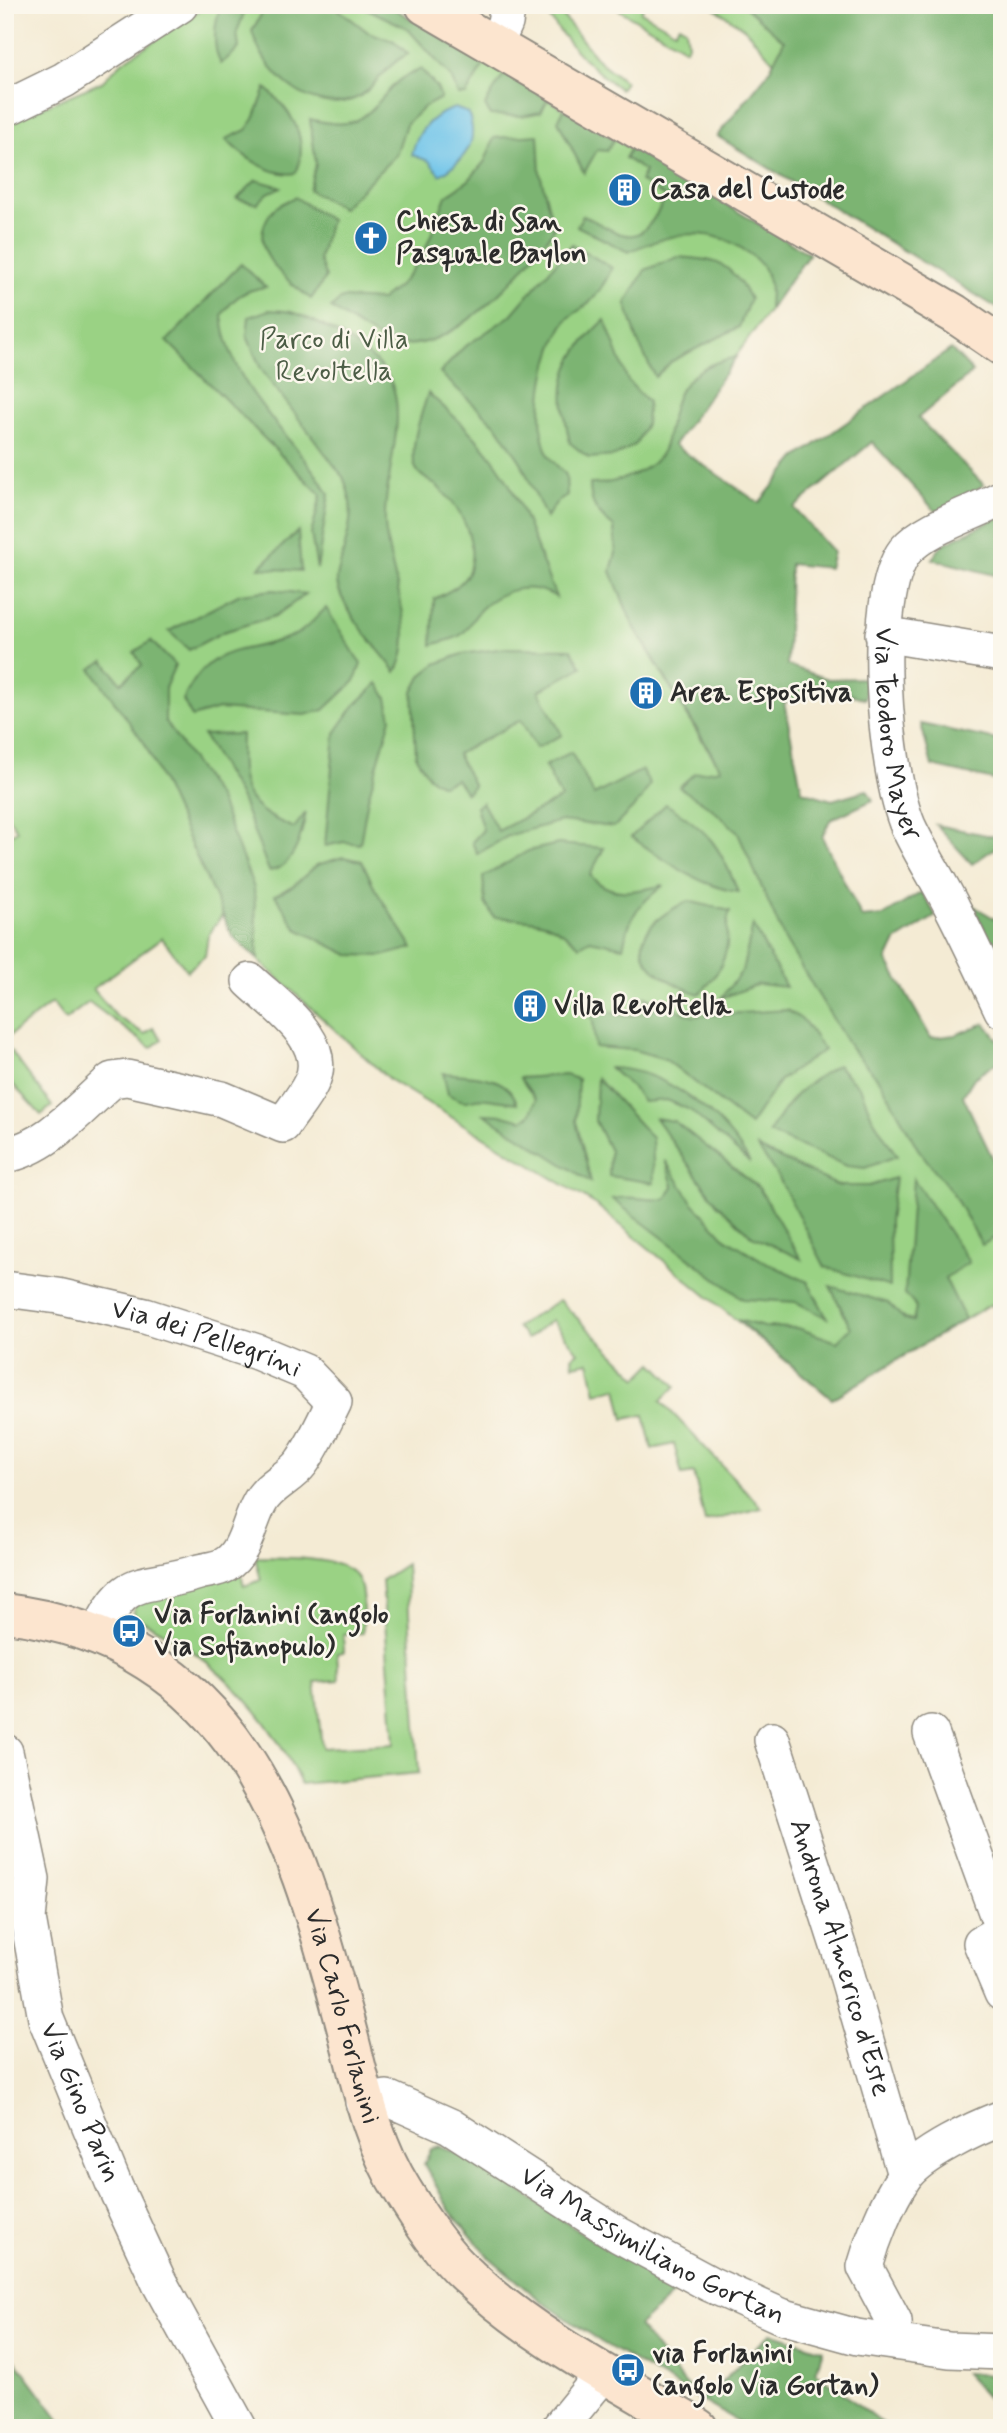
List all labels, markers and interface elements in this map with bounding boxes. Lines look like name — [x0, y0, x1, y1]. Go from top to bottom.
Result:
building icon: Casa del Custode — [606, 171, 644, 209]
place label: Casa del Custode — [650, 172, 845, 209]
place label: Chiesa di San Pasquale Baylon — [396, 204, 587, 273]
church icon: Chiesa di San Pasquale Baylon — [352, 219, 390, 257]
park label: Parco di Villa Revoltella — [259, 322, 409, 391]
street label: Via Teodoro Mayer — [865, 626, 931, 848]
building icon: Area Espositiva — [627, 674, 665, 712]
place label: Area Espositiva — [670, 675, 852, 712]
building icon: Villa Revoltella — [511, 987, 549, 1025]
place label: Villa Revoltella — [554, 988, 732, 1025]
street label: Via dei Pellegrini — [108, 1290, 307, 1387]
place label: Via Forlanini (angolo Via Sofianopulo) — [154, 1597, 389, 1666]
bus stop icon: Via Forlanini (angolo Via Sofianopulo) — [110, 1612, 148, 1650]
street label: Androna Almerico d'Este — [780, 1814, 900, 2101]
street label: Via Carlo Forlanini — [295, 1904, 390, 2129]
street label: Via Gino Parin — [31, 2017, 130, 2188]
street label: Via Massimiliano Gortan — [513, 2157, 791, 2334]
place label: via Forlanini (angolo Via Gortan) — [652, 2336, 878, 2408]
bus stop icon: via Forlanini (angolo Via Gortan) — [609, 2351, 647, 2389]

